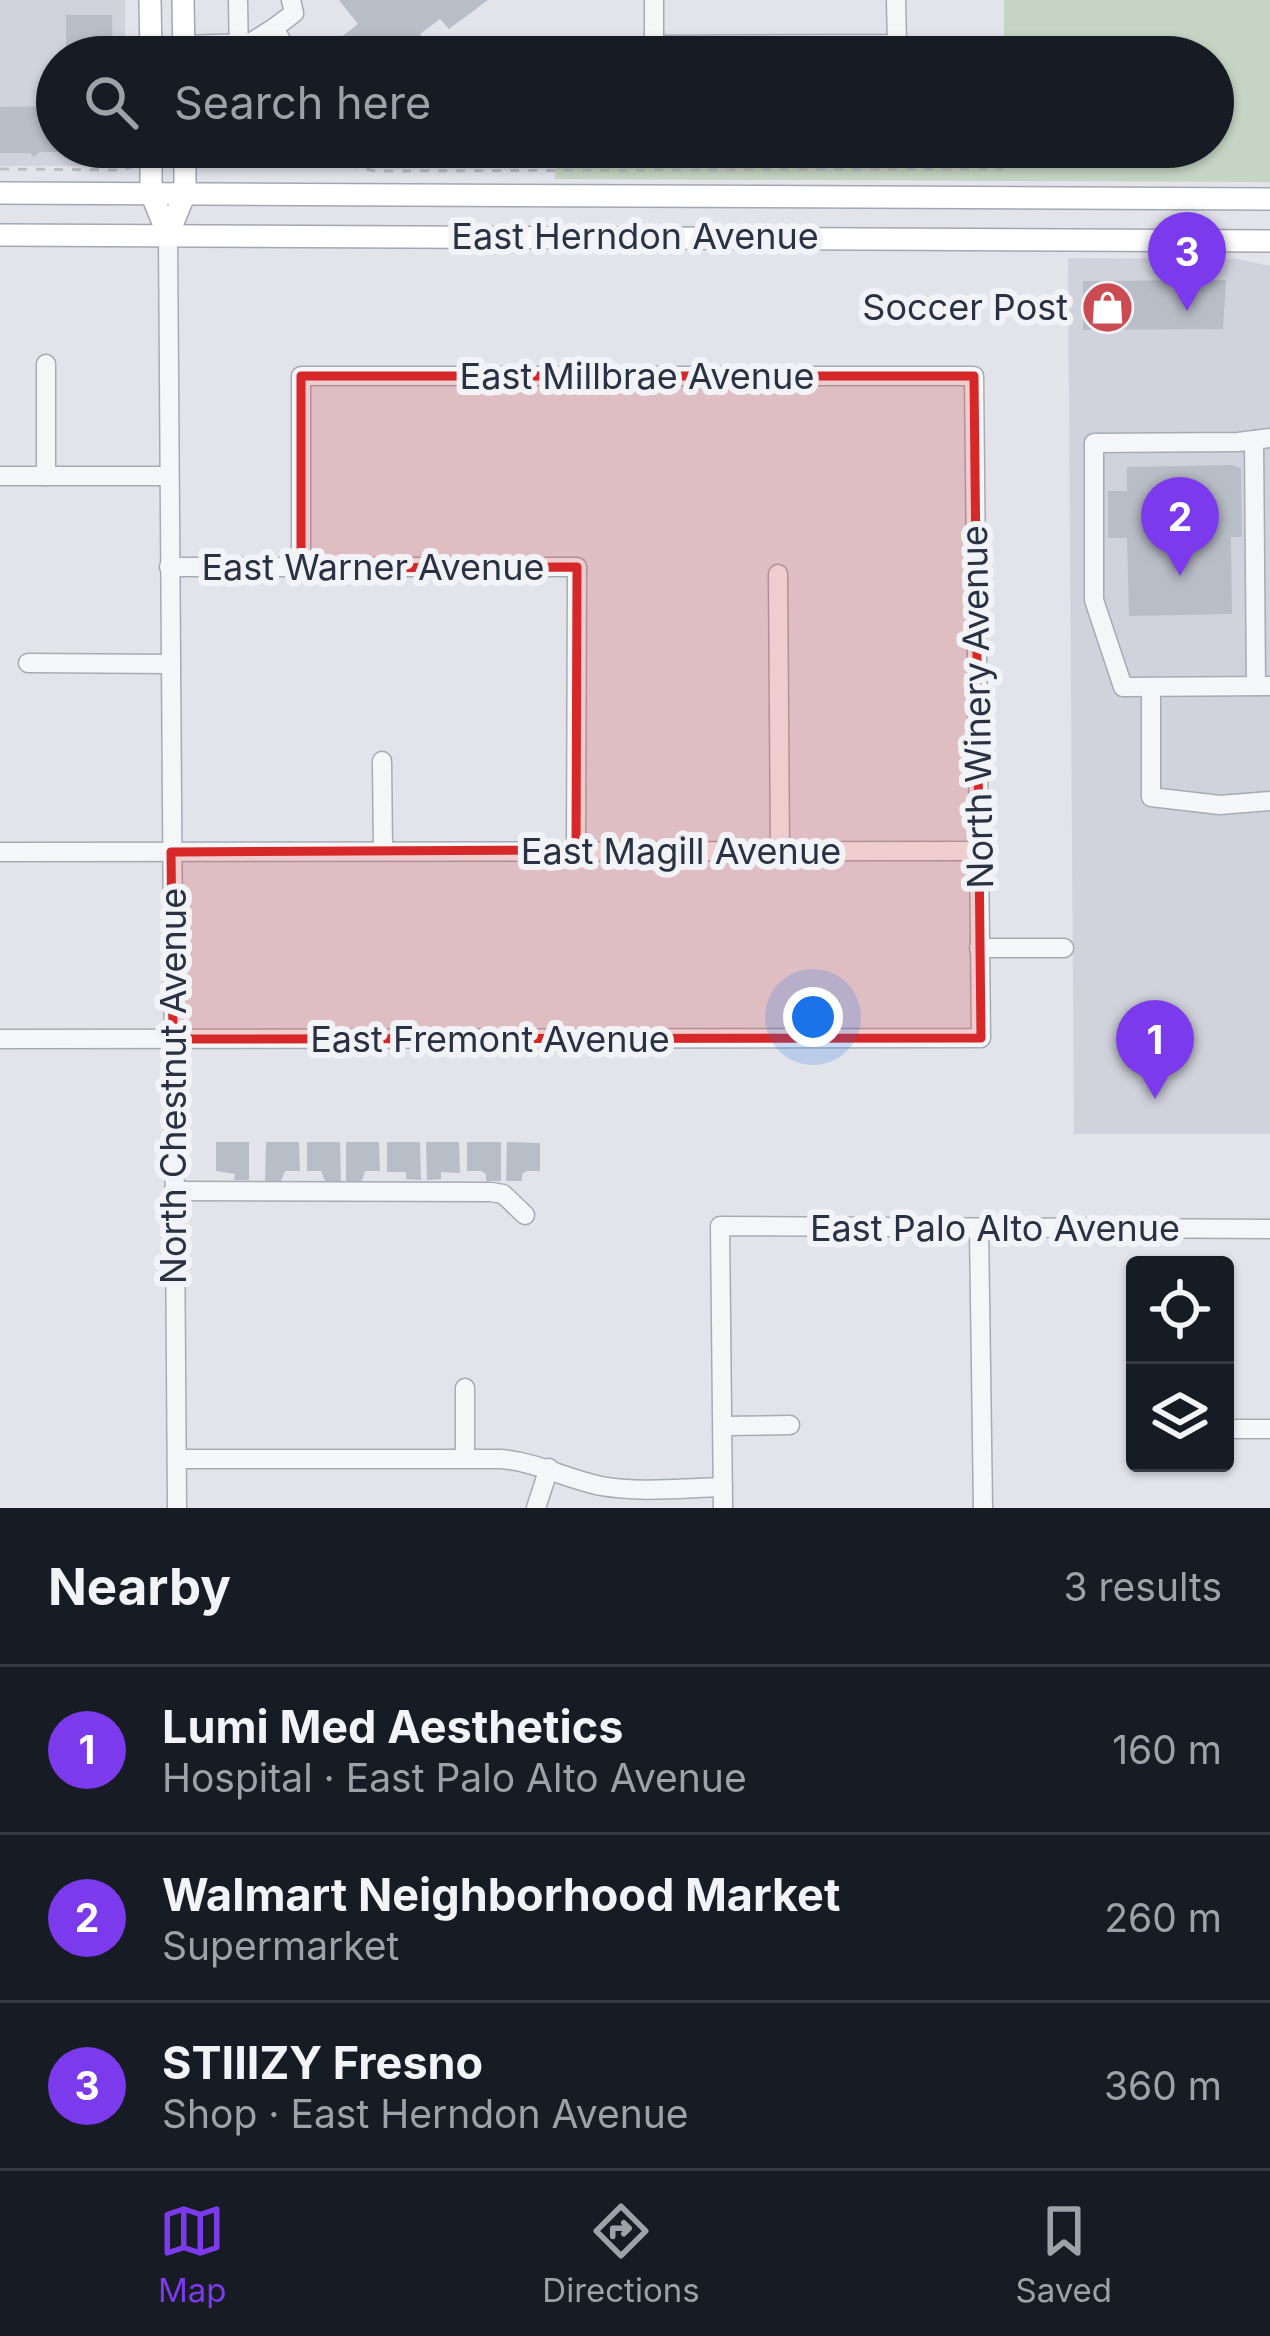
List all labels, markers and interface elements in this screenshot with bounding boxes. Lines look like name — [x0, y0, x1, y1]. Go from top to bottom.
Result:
search box — [36, 36, 1234, 168]
icon: search — [78, 69, 144, 135]
text: Search here — [174, 75, 431, 130]
pin: 3 — [1148, 212, 1226, 311]
street label: East Herndon Avenue — [451, 214, 819, 258]
shop icon: Soccer Post — [1079, 279, 1135, 335]
place label: Soccer Post — [862, 285, 1068, 329]
street label: East Millbrae Avenue — [460, 354, 814, 398]
pin: 2 — [1141, 477, 1219, 576]
street label: North Winery Avenue — [952, 525, 1002, 889]
street label: East Warner Avenue — [201, 545, 545, 589]
street label: East Magill Avenue — [521, 829, 841, 873]
street label: North Chestnut Avenue — [151, 888, 195, 1284]
your location — [783, 987, 843, 1047]
pin: 1 — [1116, 1000, 1194, 1099]
street label: East Fremont Avenue — [310, 1017, 670, 1061]
street label: East Palo Alto Avenue — [810, 1206, 1180, 1250]
map controls — [1126, 1256, 1234, 1472]
button: locate — [1126, 1256, 1234, 1364]
button: layers — [1126, 1364, 1234, 1472]
text: Nearby — [48, 1556, 231, 1617]
text: 3 results — [1064, 1563, 1222, 1610]
text: Lumi Med Aesthetics — [162, 1699, 623, 1754]
text: 1 — [79, 1726, 95, 1773]
text: 160 m — [1112, 1726, 1222, 1773]
text: Hospital · East Palo Alto Avenue — [162, 1754, 747, 1801]
text: Walmart Neighborhood Market — [162, 1867, 840, 1922]
text: 2 — [75, 1894, 99, 1941]
text: 260 m — [1104, 1894, 1222, 1941]
text: Supermarket — [162, 1922, 399, 1969]
text: STIIIZY Fresno — [162, 2035, 483, 2090]
text: 3 — [74, 2062, 100, 2109]
text: 360 m — [1104, 2062, 1222, 2109]
text: Shop · East Herndon Avenue — [162, 2090, 689, 2137]
tab: Map — [158, 2198, 226, 2310]
tab: Directions — [542, 2198, 700, 2310]
tab: Saved — [1015, 2198, 1112, 2310]

